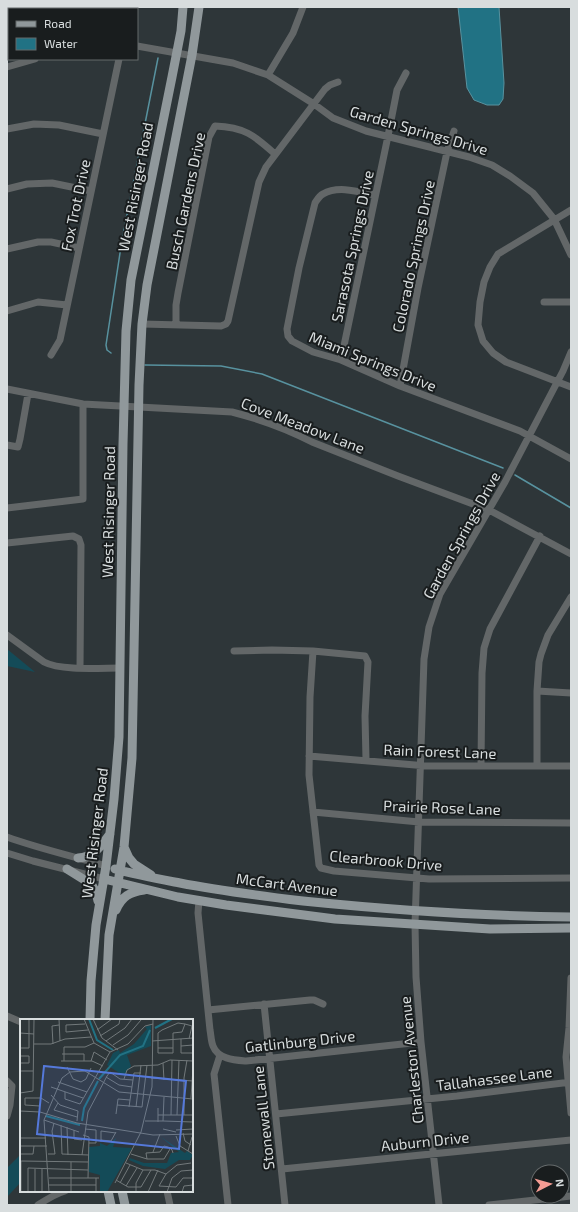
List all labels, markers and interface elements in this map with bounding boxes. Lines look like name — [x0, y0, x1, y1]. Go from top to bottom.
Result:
legend — [8, 8, 138, 60]
text: Road — [44, 16, 72, 30]
text: Water — [44, 36, 78, 50]
street label: Garden Springs Drive — [348, 102, 490, 158]
street label: West Risinger Road — [114, 121, 156, 253]
street label: Busch Gardens Drive — [162, 130, 208, 272]
street label: Fox Trot Drive — [56, 157, 94, 253]
street label: Sarasota Springs Drive — [327, 168, 377, 324]
street label: Colorado Springs Drive — [388, 178, 438, 334]
street label: Miami Springs Drive — [307, 327, 439, 395]
street label: Cove Meadow Lane — [239, 393, 367, 457]
street label: West Risinger Road — [98, 446, 118, 578]
street label: Garden Springs Drive — [419, 468, 503, 602]
street label: Rain Forest Lane — [383, 740, 497, 762]
street label: West Risinger Road — [77, 767, 111, 899]
street label: Prairie Rose Lane — [383, 796, 501, 818]
street label: Clearbrook Drive — [329, 846, 443, 874]
street label: McCart Avenue — [235, 869, 339, 899]
street label: Charleston Avenue — [395, 995, 427, 1125]
inset map — [20, 1019, 193, 1192]
street label: Gatlinburg Drive — [244, 1026, 356, 1056]
street label: Tallahassee Lane — [435, 1062, 553, 1094]
street label: Stonewall Lane — [249, 1065, 277, 1171]
street label: Auburn Drive — [380, 1127, 470, 1155]
north arrow — [530, 1164, 570, 1204]
text: N — [554, 1178, 567, 1188]

